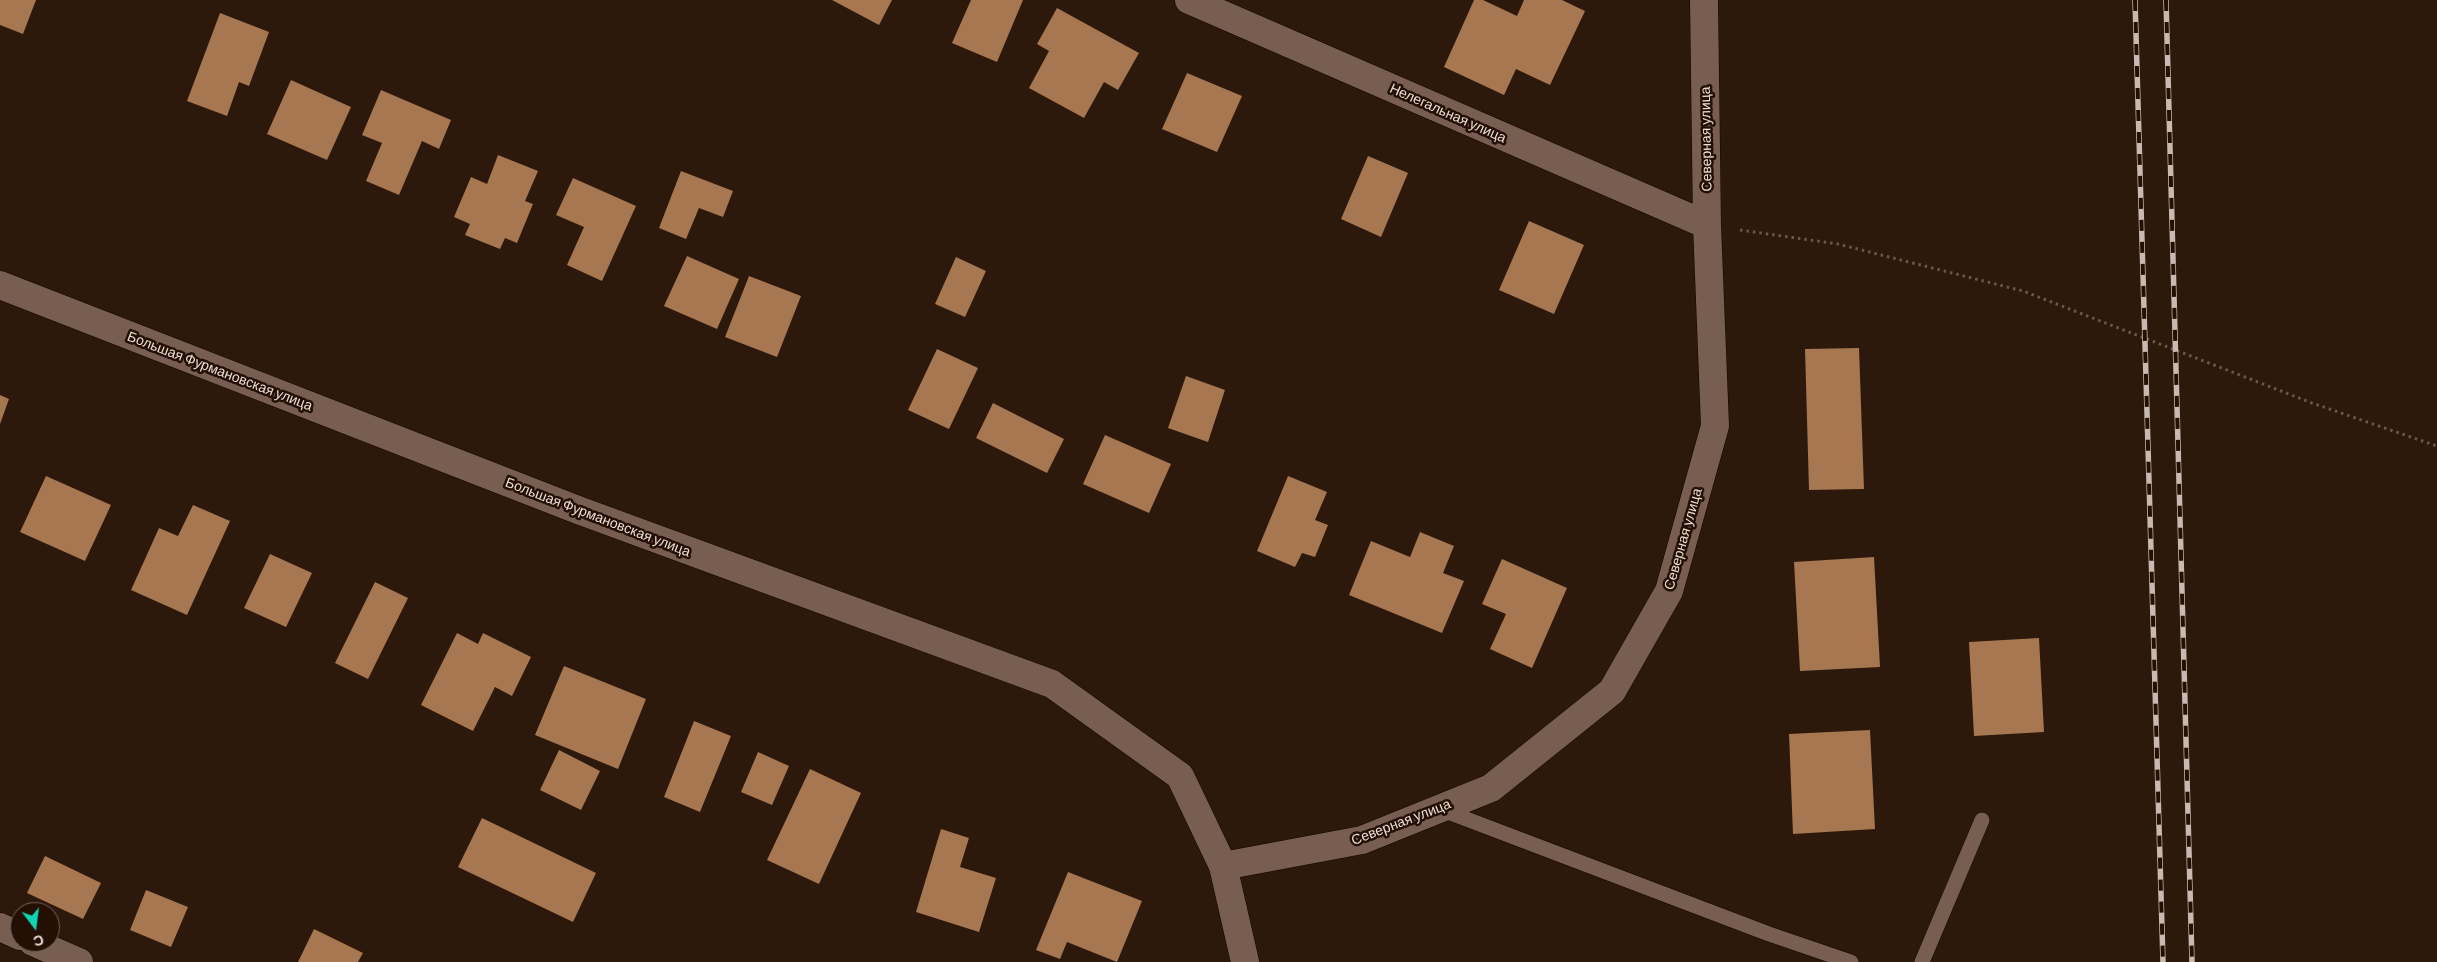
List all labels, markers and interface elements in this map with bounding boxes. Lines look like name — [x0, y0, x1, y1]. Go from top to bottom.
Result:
street label: Нелегальная улица — [1387, 80, 1509, 146]
street label: Северная улица — [1697, 86, 1715, 192]
street label: Большая Фурмановская улица — [125, 328, 315, 414]
street label: Большая Фурмановская улица — [503, 474, 693, 560]
street label: Северная улица — [1660, 486, 1706, 592]
street label: Северная улица — [1349, 795, 1453, 849]
north arrow — [10, 902, 60, 952]
text: С — [32, 931, 46, 951]

